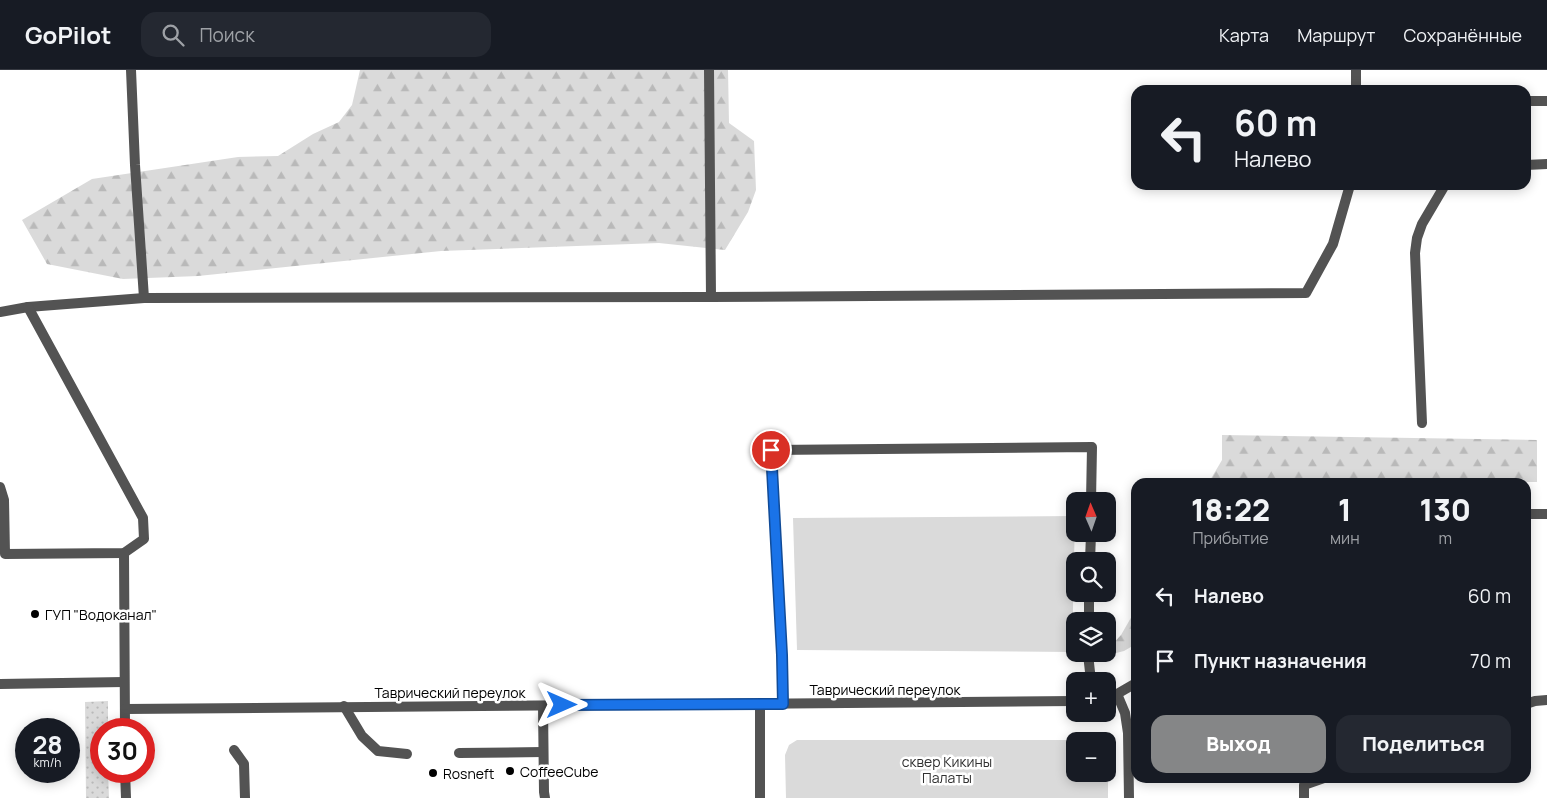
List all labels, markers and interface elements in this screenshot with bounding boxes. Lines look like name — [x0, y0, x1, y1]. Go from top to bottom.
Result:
search box — [141, 12, 491, 57]
text: GoPilot — [25, 18, 111, 51]
icon: search — [159, 21, 187, 49]
text: Поиск — [199, 22, 255, 48]
text: Карта — [1219, 23, 1269, 47]
text: Маршрут — [1297, 23, 1375, 47]
text: Сохранённые — [1403, 23, 1522, 47]
text: 60 m — [1234, 99, 1317, 147]
icon: left — [1151, 105, 1216, 170]
text: Налево — [1234, 144, 1312, 174]
pin — [750, 429, 792, 471]
icon: arrive — [757, 436, 785, 464]
text: 18:22 — [1191, 489, 1270, 530]
text: 1 — [1338, 489, 1352, 530]
text: 130 — [1420, 489, 1471, 530]
north arrow — [1066, 492, 1116, 542]
map controls — [1066, 492, 1116, 782]
text: Прибытие — [1192, 527, 1269, 549]
text: мин — [1330, 527, 1360, 549]
text: m — [1439, 527, 1452, 549]
button: search — [1066, 552, 1116, 602]
icon: left — [1151, 582, 1179, 610]
text: Налево — [1194, 583, 1264, 609]
text: 60 m — [1468, 583, 1511, 609]
place label: ГУП "Водоканал" — [45, 605, 157, 624]
marker: ГУП "Водоканал" — [29, 608, 41, 620]
button: layers — [1066, 612, 1116, 662]
icon: arrive — [1151, 647, 1179, 675]
text: Пункт назначения — [1194, 648, 1367, 674]
text: 70 m — [1470, 648, 1511, 674]
button: + — [1066, 672, 1116, 722]
position arrow — [535, 678, 587, 730]
street label: Таврический переулок — [810, 680, 962, 699]
street label: Таврический переулок — [375, 683, 527, 702]
button: Выход — [1151, 715, 1326, 773]
button: Поделиться — [1336, 715, 1511, 773]
speed limit sign: 30 — [90, 718, 155, 783]
text: 28 — [32, 727, 63, 762]
button: − — [1066, 732, 1116, 782]
park label: сквер Кикины Палаты — [902, 752, 992, 787]
text: km/h — [34, 754, 61, 771]
place label: CoffeeCube — [520, 762, 598, 781]
place label: Rosneft — [443, 764, 495, 783]
marker: CoffeeCube — [504, 765, 516, 777]
marker: Rosneft — [427, 767, 439, 779]

